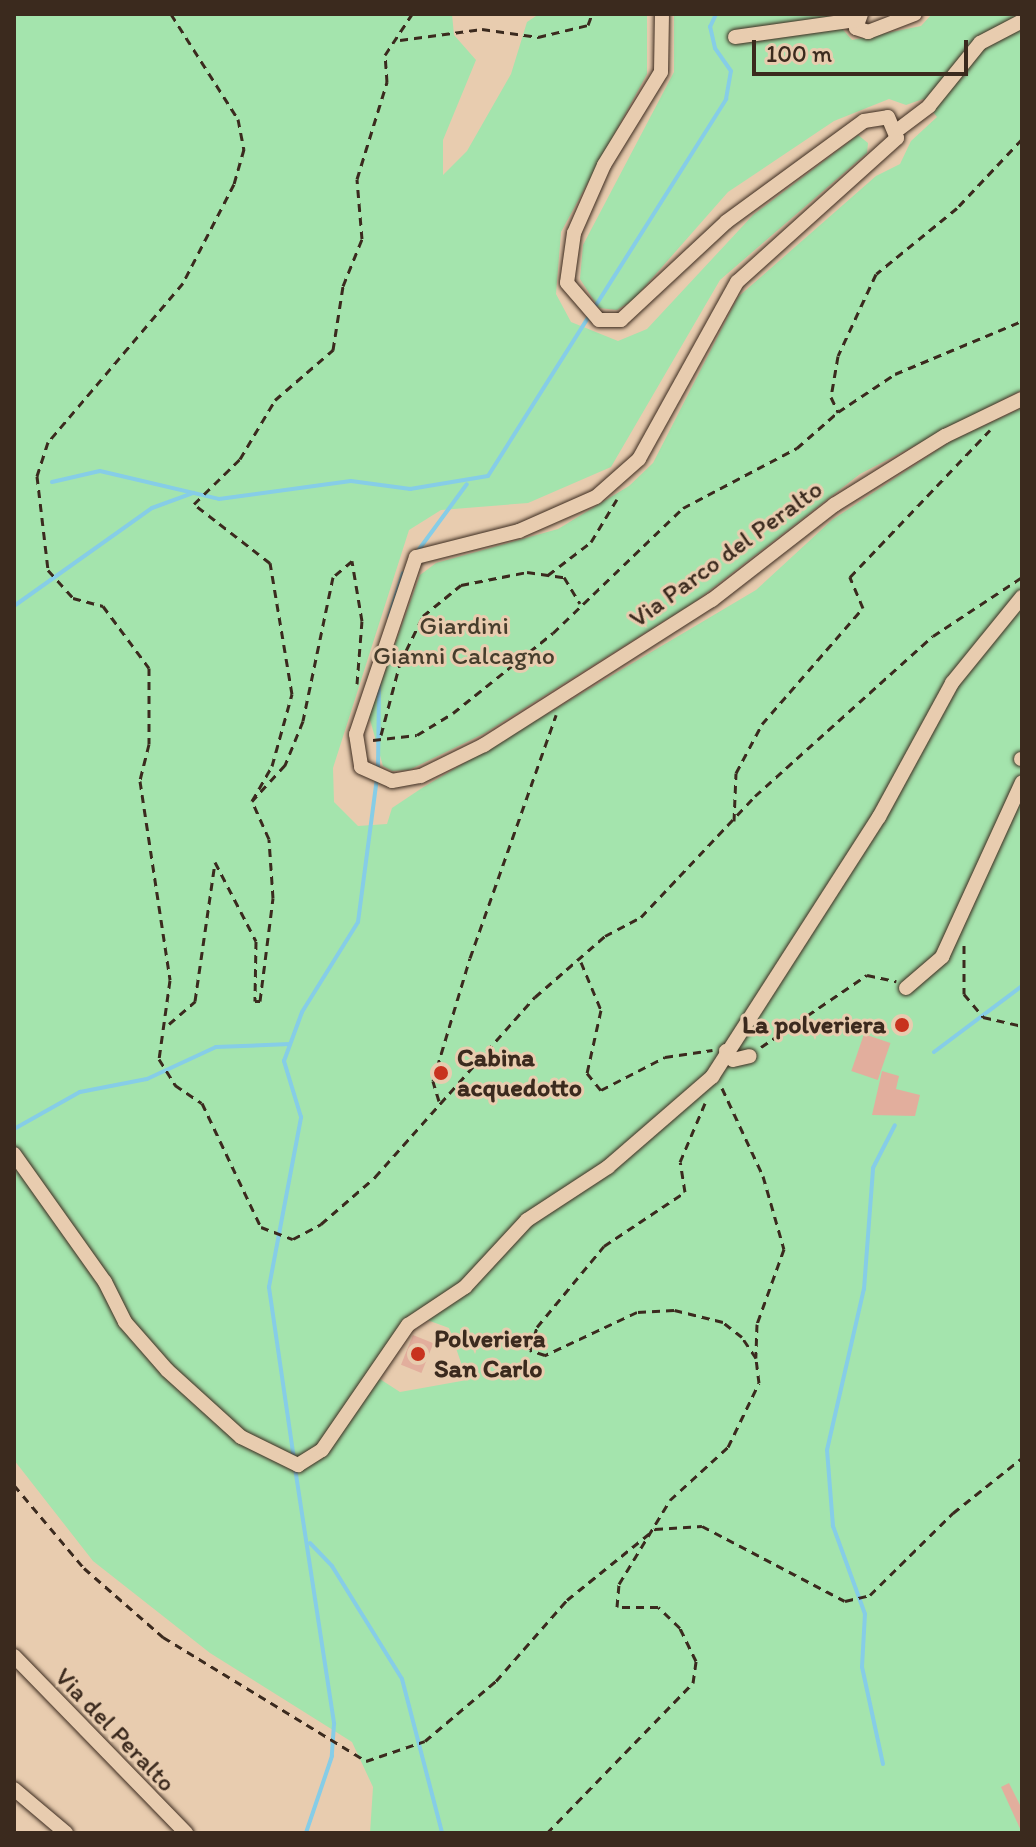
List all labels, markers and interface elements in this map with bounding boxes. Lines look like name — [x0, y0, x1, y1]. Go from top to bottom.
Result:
scale bar — [756, 24, 972, 74]
text: 100 m — [766, 39, 832, 68]
street label: Via Parco del Peralto — [624, 474, 828, 634]
park label: Giardini Gianni Calcagno — [373, 610, 555, 672]
place label: La polveriera — [743, 1009, 886, 1041]
marker: La polveriera — [893, 1016, 911, 1034]
place label: Cabina acquedotto — [457, 1042, 582, 1104]
marker: Cabina acquedotto — [432, 1064, 450, 1082]
place label: Polveriera San Carlo — [434, 1323, 546, 1384]
marker: Polveriera San Carlo — [409, 1345, 427, 1363]
street label: Via del Peralto — [48, 1661, 182, 1799]

